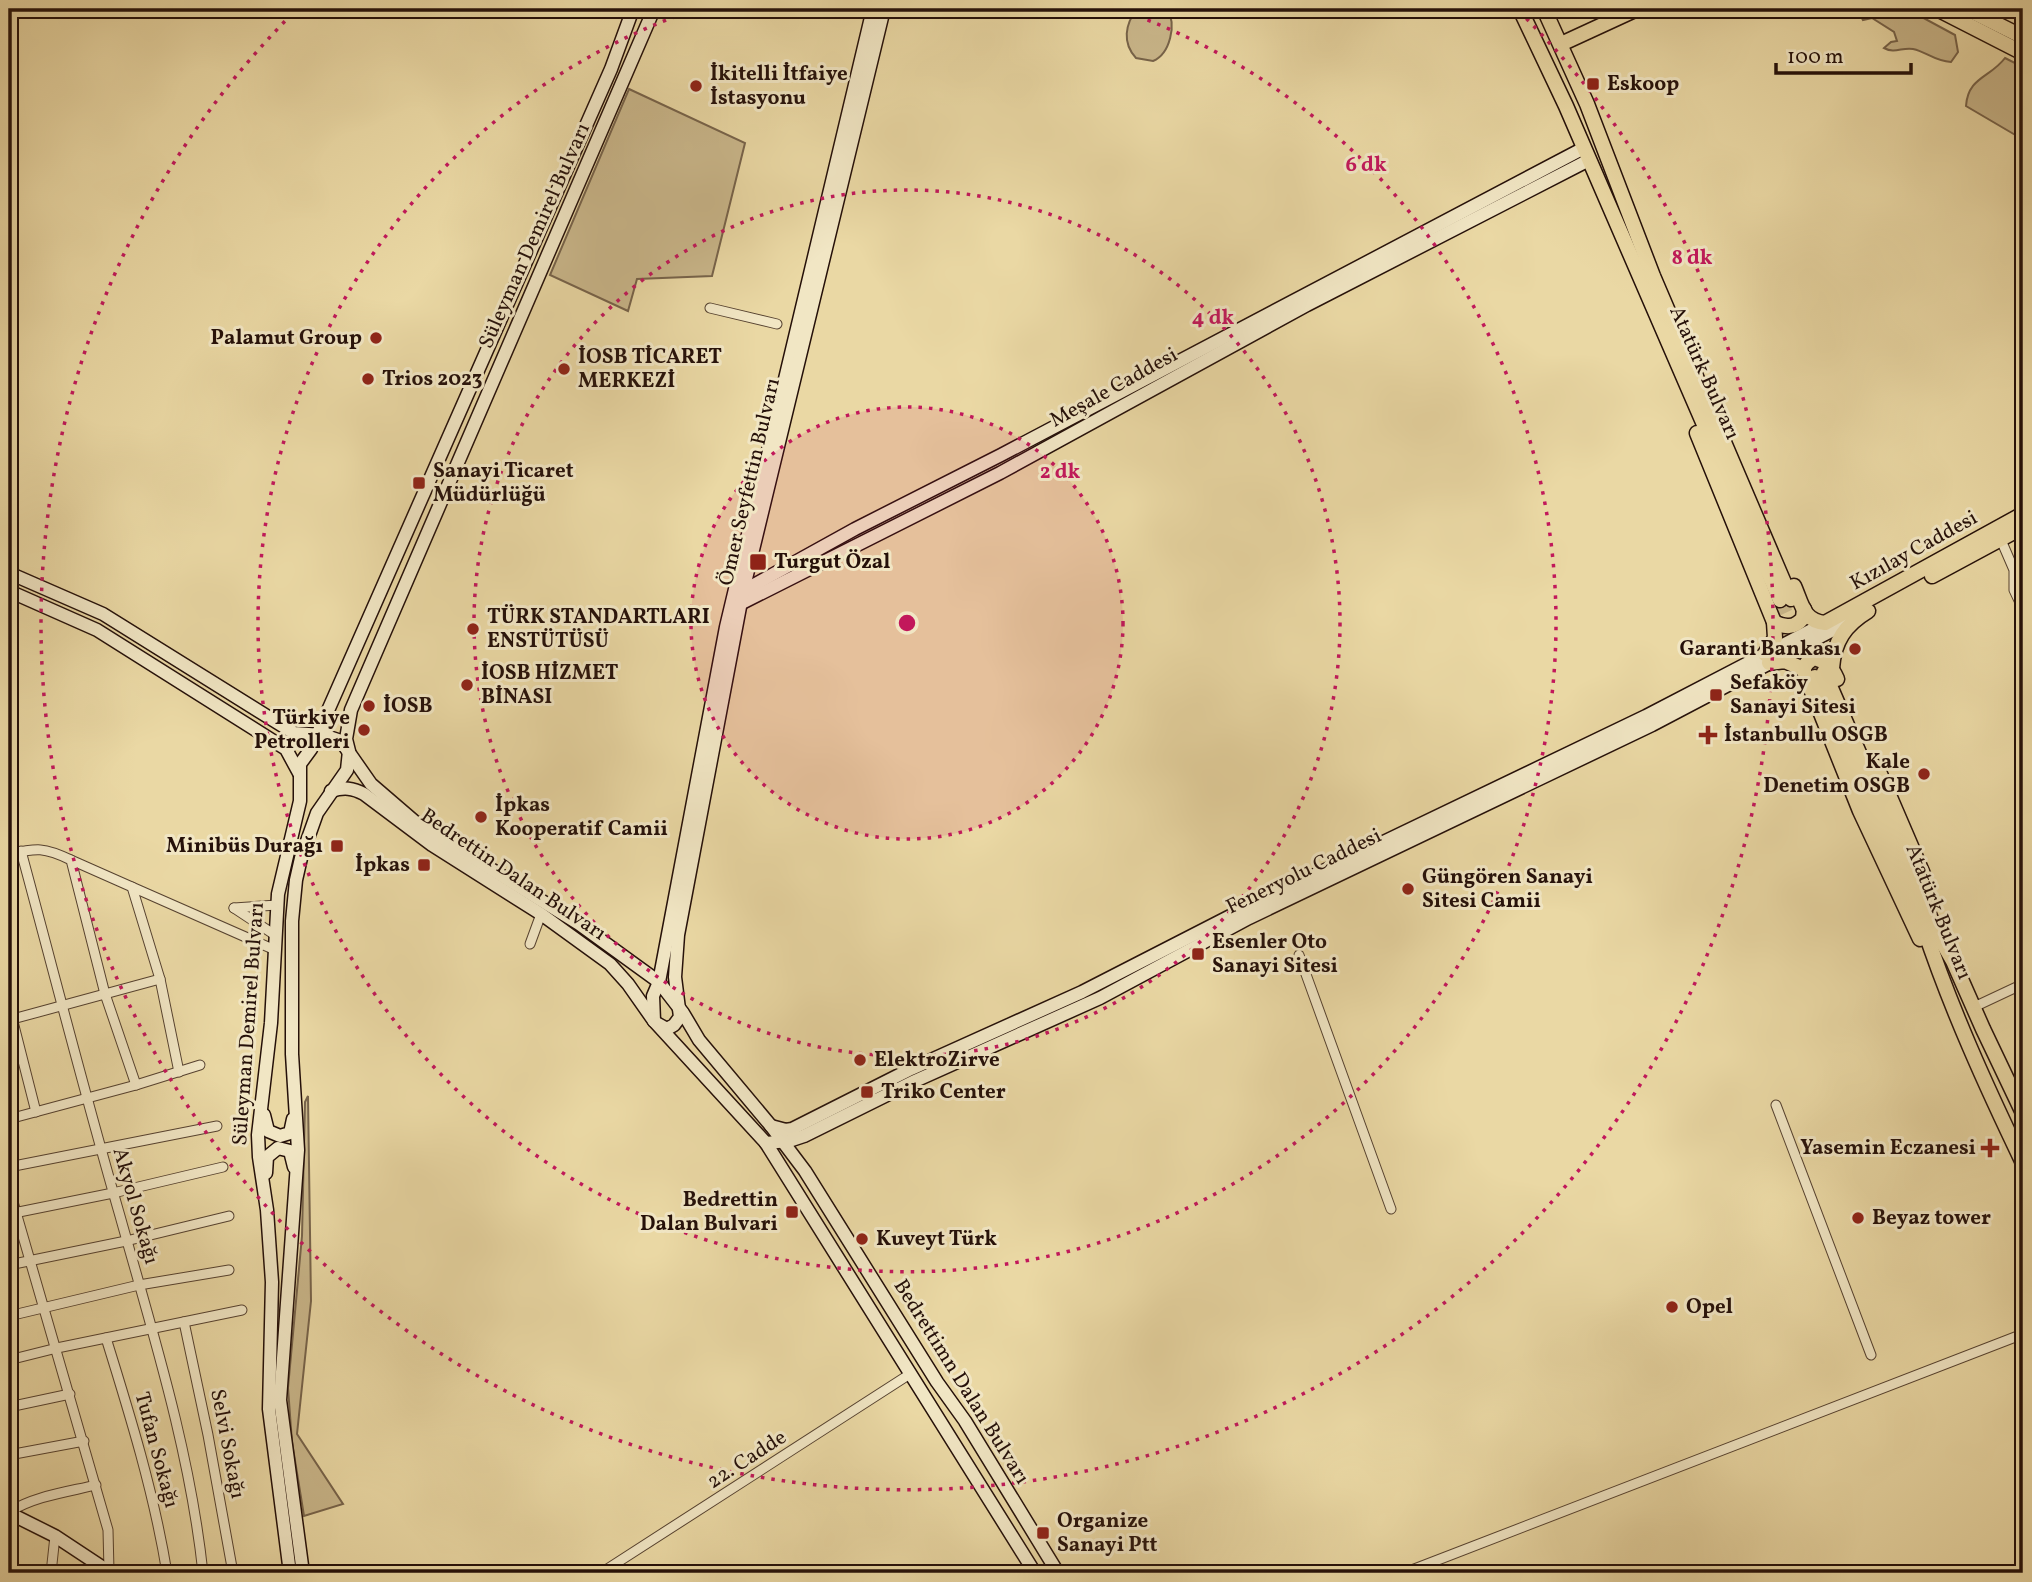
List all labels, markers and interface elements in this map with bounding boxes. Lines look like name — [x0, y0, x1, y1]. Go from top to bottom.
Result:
scale bar — [1776, 32, 1911, 76]
text: 100 m — [1787, 43, 1844, 72]
place label: İkitelli İtfaiye İstasyonu — [710, 60, 848, 113]
place label: Eskoop — [1607, 70, 1679, 99]
marker: Eskoop — [1585, 76, 1601, 92]
marker: İkitelli İtfaiye İstasyonu — [688, 78, 704, 94]
street label: Süleyman Demirel Bulvarı — [472, 119, 598, 353]
text: 6 dk — [1345, 151, 1387, 180]
text: 8 dk — [1671, 244, 1713, 273]
street label: Atatürk Bulvarı — [1662, 302, 1746, 444]
text: 4 dk — [1192, 304, 1234, 333]
place label: Palamut Group — [211, 324, 362, 353]
marker: Palamut Group — [368, 330, 384, 346]
street label: Meşale Caddesi — [1045, 341, 1183, 435]
place label: İOSB TİCARET MERKEZİ — [578, 343, 722, 396]
marker: İOSB TİCARET MERKEZİ — [556, 361, 572, 377]
place label: Trios 2023 — [382, 365, 482, 394]
marker: Trios 2023 — [360, 371, 376, 387]
street label: Ömer Seyfettin Bulvarı — [712, 375, 788, 589]
place label: Sanayi Ticaret Müdürlüğü — [433, 457, 574, 510]
text: 2 dk — [1040, 458, 1081, 487]
marker: Sanayi Ticaret Müdürlüğü — [411, 475, 427, 491]
street label: Kızılay Caddesi — [1845, 504, 1983, 598]
place label: Turgut Özal — [774, 548, 890, 577]
marker: Turgut Özal — [748, 552, 768, 572]
place label: TÜRK STANDARTLARI ENSTÜTÜSÜ — [487, 603, 710, 656]
centre of rings — [895, 611, 919, 635]
marker: TÜRK STANDARTLARI ENSTÜTÜSÜ — [465, 621, 481, 637]
place label: Garanti Bankası — [1679, 635, 1841, 664]
marker: Garanti Bankası — [1847, 641, 1863, 657]
place label: İOSB HİZMET BİNASI — [481, 659, 619, 712]
place label: Sefaköy Sanayi Sitesi — [1730, 669, 1856, 722]
marker: İOSB HİZMET BİNASI — [459, 677, 475, 693]
marker: Sefaköy Sanayi Sitesi — [1708, 687, 1724, 703]
place label: İOSB — [383, 692, 433, 721]
marker: İOSB — [361, 698, 377, 714]
place label: Türkiye Petrolleri — [254, 704, 350, 757]
place label: İstanbullu OSGB — [1724, 721, 1888, 750]
marker: Türkiye Petrolleri — [356, 722, 372, 738]
marker: İstanbullu OSGB — [1698, 725, 1718, 745]
place label: Kale Denetim OSGB — [1763, 748, 1910, 801]
marker: Kale Denetim OSGB — [1916, 766, 1932, 782]
place label: İpkas Kooperatif Camii — [495, 791, 668, 844]
street label: Bedrettin Dalan Bulvarı — [414, 802, 612, 948]
marker: İpkas Kooperatif Camii — [473, 809, 489, 825]
street label: Feneryolu Caddesi — [1221, 822, 1387, 922]
place label: Minibüs Durağı — [166, 832, 323, 861]
marker: Minibüs Durağı — [329, 838, 345, 854]
street label: Atatürk Bulvarı — [1898, 840, 1978, 984]
place label: İpkas — [355, 851, 410, 880]
marker: İpkas — [416, 857, 432, 873]
place label: Güngören Sanayi Sitesi Camii — [1422, 863, 1593, 916]
marker: Güngören Sanayi Sitesi Camii — [1400, 881, 1416, 897]
street label: Süleyman Demirel Bulvarı — [226, 901, 272, 1147]
place label: Esenler Oto Sanayi Sitesi — [1212, 928, 1338, 981]
marker: Esenler Oto Sanayi Sitesi — [1190, 946, 1206, 962]
place label: ElektroZirve — [874, 1046, 1000, 1075]
marker: ElektroZirve — [852, 1052, 868, 1068]
place label: Triko Center — [881, 1078, 1006, 1107]
marker: Triko Center — [859, 1084, 875, 1100]
place label: Yasemin Eczanesi — [1800, 1134, 1976, 1163]
marker: Yasemin Eczanesi — [1982, 1140, 1998, 1156]
street label: Akyol Sokağı — [104, 1144, 166, 1268]
place label: Bedrettin Dalan Bulvari — [640, 1186, 778, 1239]
marker: Bedrettin Dalan Bulvari — [784, 1204, 800, 1220]
place label: Beyaz tower — [1872, 1204, 1991, 1233]
marker: Beyaz tower — [1850, 1210, 1866, 1226]
place label: Kuveyt Türk — [876, 1225, 997, 1254]
marker: Kuveyt Türk — [854, 1231, 870, 1247]
street label: Bedrettimn Dalan Bulvarı — [886, 1274, 1036, 1490]
place label: Opel — [1686, 1293, 1733, 1322]
marker: Opel — [1664, 1299, 1680, 1315]
street label: Selvi Sokağı — [202, 1387, 252, 1501]
street label: Tufan Sokağı — [127, 1389, 185, 1511]
street label: 22. Cadde — [702, 1423, 792, 1497]
place label: Organize Sanayi Ptt — [1057, 1507, 1157, 1560]
marker: Organize Sanayi Ptt — [1035, 1525, 1051, 1541]

